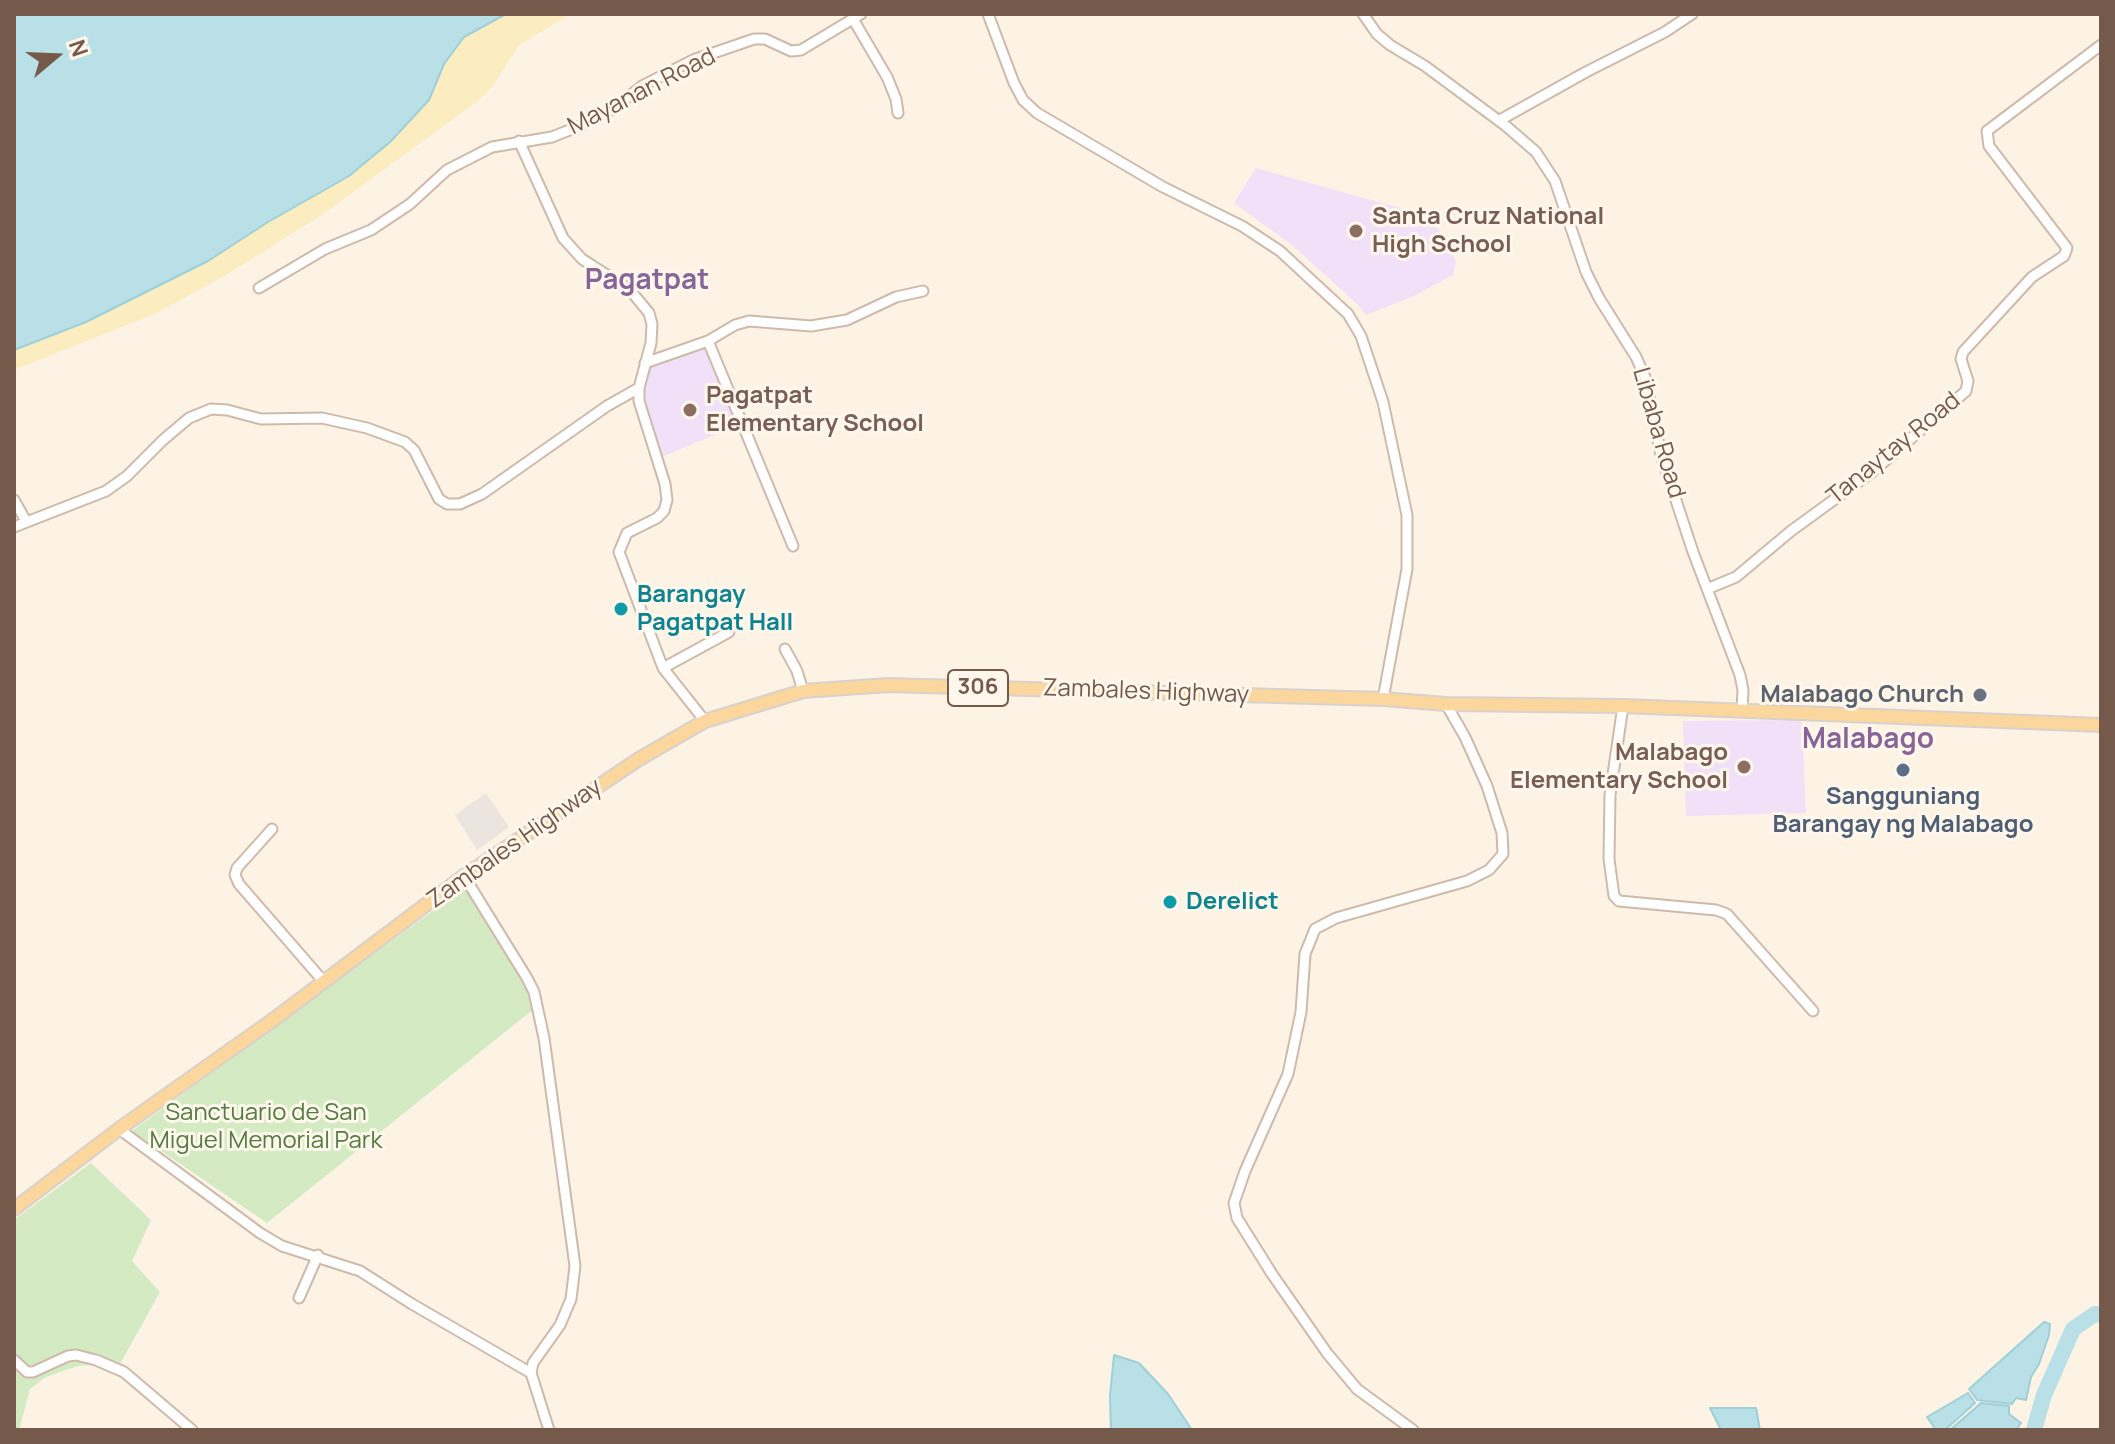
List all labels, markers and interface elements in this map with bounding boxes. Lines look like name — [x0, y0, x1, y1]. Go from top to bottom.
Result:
north arrow — [16, 16, 96, 96]
text: N — [62, 36, 95, 61]
street label: Mayanan Road — [563, 42, 721, 142]
place label: Santa Cruz National High School — [1372, 203, 1604, 259]
marker: Santa Cruz National High School — [1347, 222, 1365, 240]
district label: Pagatpat — [585, 264, 709, 298]
street label: Libaba Road — [1626, 364, 1690, 502]
place label: Pagatpat Elementary School — [706, 382, 924, 438]
street label: Tanaytay Road — [1822, 387, 1966, 511]
marker: Pagatpat Elementary School — [681, 401, 699, 419]
place label: Barangay Pagatpat Hall — [637, 581, 793, 637]
marker: Barangay Pagatpat Hall — [612, 600, 630, 618]
road number: 306 — [948, 670, 1008, 706]
street label: Zambales Highway — [1042, 674, 1250, 710]
place label: Malabago Church — [1760, 681, 1964, 709]
marker: Malabago Church — [1971, 686, 1989, 704]
district label: Malabago — [1802, 723, 1934, 757]
place label: Malabago Elementary School — [1510, 739, 1728, 795]
marker: Malabago Elementary School — [1735, 758, 1753, 776]
marker: Sangguniang Barangay ng Malabago — [1894, 761, 1912, 779]
street label: Zambales Highway — [422, 773, 608, 915]
place label: Sangguniang Barangay ng Malabago — [1773, 783, 2033, 839]
place label: Derelict — [1186, 888, 1279, 916]
marker: Derelict — [1161, 893, 1179, 911]
park label: Sanctuario de San Miguel Memorial Park — [150, 1099, 382, 1155]

